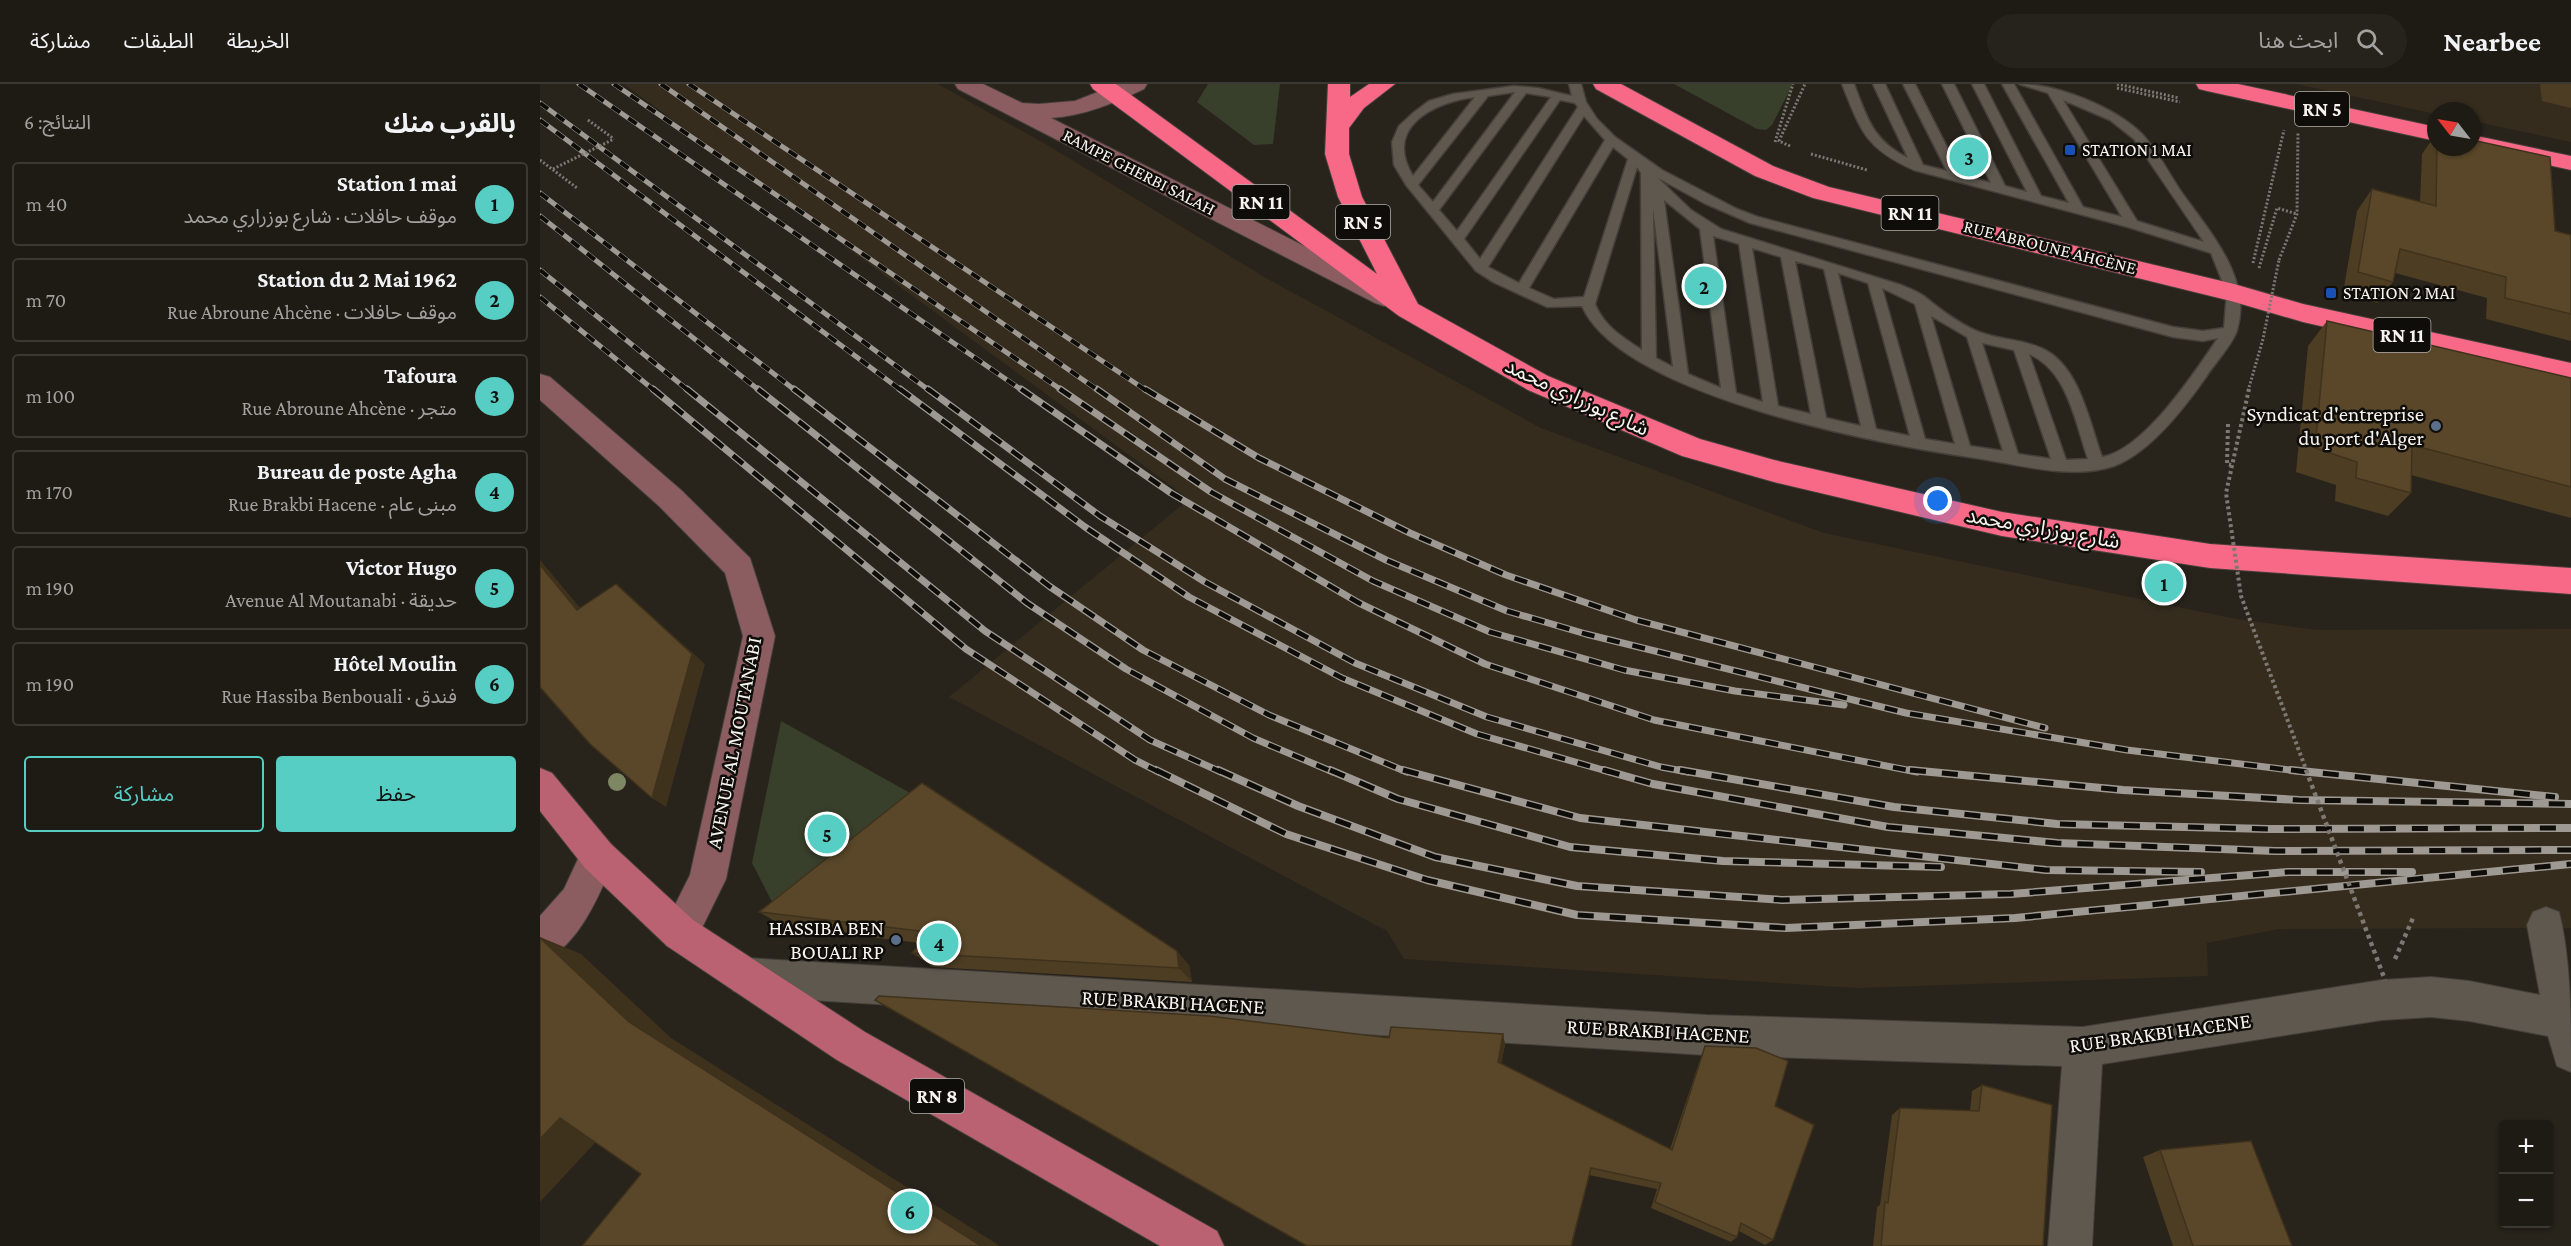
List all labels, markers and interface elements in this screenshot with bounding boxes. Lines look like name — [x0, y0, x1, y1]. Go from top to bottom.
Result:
search box — [1987, 14, 2407, 68]
icon: search — [2353, 25, 2386, 58]
text: Nearbee — [2443, 26, 2541, 57]
text: ابحث هنا — [2258, 28, 2338, 53]
text: مشاركة — [30, 29, 91, 53]
text: الطبقات — [124, 29, 194, 53]
text: الخريطة — [227, 29, 290, 53]
road number: RN 5 — [2295, 92, 2349, 126]
north arrow — [2427, 102, 2481, 156]
text: بالقرب منك — [384, 109, 516, 138]
text: النتائج: 6 — [24, 111, 91, 133]
street label: RAMPE GHERBI SALAH — [1060, 125, 1219, 219]
pin: 3 — [1950, 134, 1988, 180]
place label: STATION 1 MAI — [2082, 140, 2192, 160]
marker: STATION 1 MAI — [2063, 143, 2077, 157]
text: Station 1 mai — [337, 171, 457, 196]
road number: RN 11 — [1232, 185, 1290, 219]
text: 40 m — [26, 193, 67, 215]
text: 1 — [491, 193, 498, 215]
road number: RN 11 — [1882, 196, 1938, 230]
text: موقف حافلات · شارع بوزراري محمد — [184, 205, 457, 227]
road number: RN 5 — [1336, 205, 1390, 239]
street label: RUE ABROUNE AHCÈNE — [1962, 216, 2139, 278]
pin: 2 — [1684, 264, 1724, 308]
text: Station du 2 Mai 1962 — [257, 267, 457, 292]
place label: STATION 2 MAI — [2343, 283, 2455, 303]
marker: STATION 2 MAI — [2324, 286, 2338, 300]
text: 70 m — [26, 289, 66, 311]
text: 2 — [489, 289, 500, 311]
text: موقف حافلات · Rue Abroune Ahcène — [167, 301, 457, 323]
road number: RN 11 — [2374, 318, 2430, 352]
street label: شارع بوزراري محمد — [1500, 353, 1653, 444]
text: Tafoura — [384, 363, 457, 388]
text: 100 m — [26, 385, 75, 407]
text: 3 — [490, 385, 499, 407]
text: متجر · Rue Abroune Ahcène — [241, 397, 457, 419]
place label: Syndicat d'entreprise du port d'Alger — [2247, 402, 2425, 450]
marker: Syndicat d'entreprise du port d'Alger — [2429, 419, 2443, 433]
text: Bureau de poste Agha — [257, 459, 457, 484]
text: 170 m — [26, 481, 73, 503]
text: 4 — [489, 481, 500, 503]
your location — [1923, 486, 1952, 515]
text: مبنى عام · Rue Brakbi Hacene — [228, 493, 457, 515]
street label: شارع بوزراري محمد — [1964, 503, 2122, 557]
text: Victor Hugo — [346, 555, 457, 580]
pin: 1 — [2144, 560, 2184, 606]
text: 190 m — [26, 577, 74, 599]
text: 5 — [490, 577, 499, 599]
text: حديقة · Avenue Al Moutanabi — [225, 589, 457, 611]
street label: AVENUE AL MOUTANABI — [702, 635, 766, 851]
text: Hôtel Moulin — [333, 651, 457, 676]
text: 190 m — [26, 673, 74, 695]
text: 6 — [489, 673, 500, 695]
text: فندق · Rue Hassiba Benbouali — [221, 685, 457, 707]
button: مشاركة — [24, 756, 264, 832]
button: حفظ — [276, 756, 516, 832]
pin: 5 — [808, 812, 846, 856]
place label: HASSIBA BEN BOUALI RP — [768, 916, 884, 964]
pin: 4 — [920, 920, 958, 966]
marker: HASSIBA BEN BOUALI RP — [889, 933, 903, 947]
street label: RUE BRAKBI HACENE — [1081, 985, 1265, 1019]
street label: RUE BRAKBI HACENE — [2068, 1008, 2252, 1058]
street label: RUE BRAKBI HACENE — [1566, 1014, 1750, 1048]
road number: RN 8 — [910, 1079, 964, 1113]
map controls — [2499, 1120, 2553, 1228]
button: + — [2499, 1120, 2553, 1174]
button: − — [2499, 1174, 2553, 1228]
pin: 6 — [890, 1188, 929, 1234]

